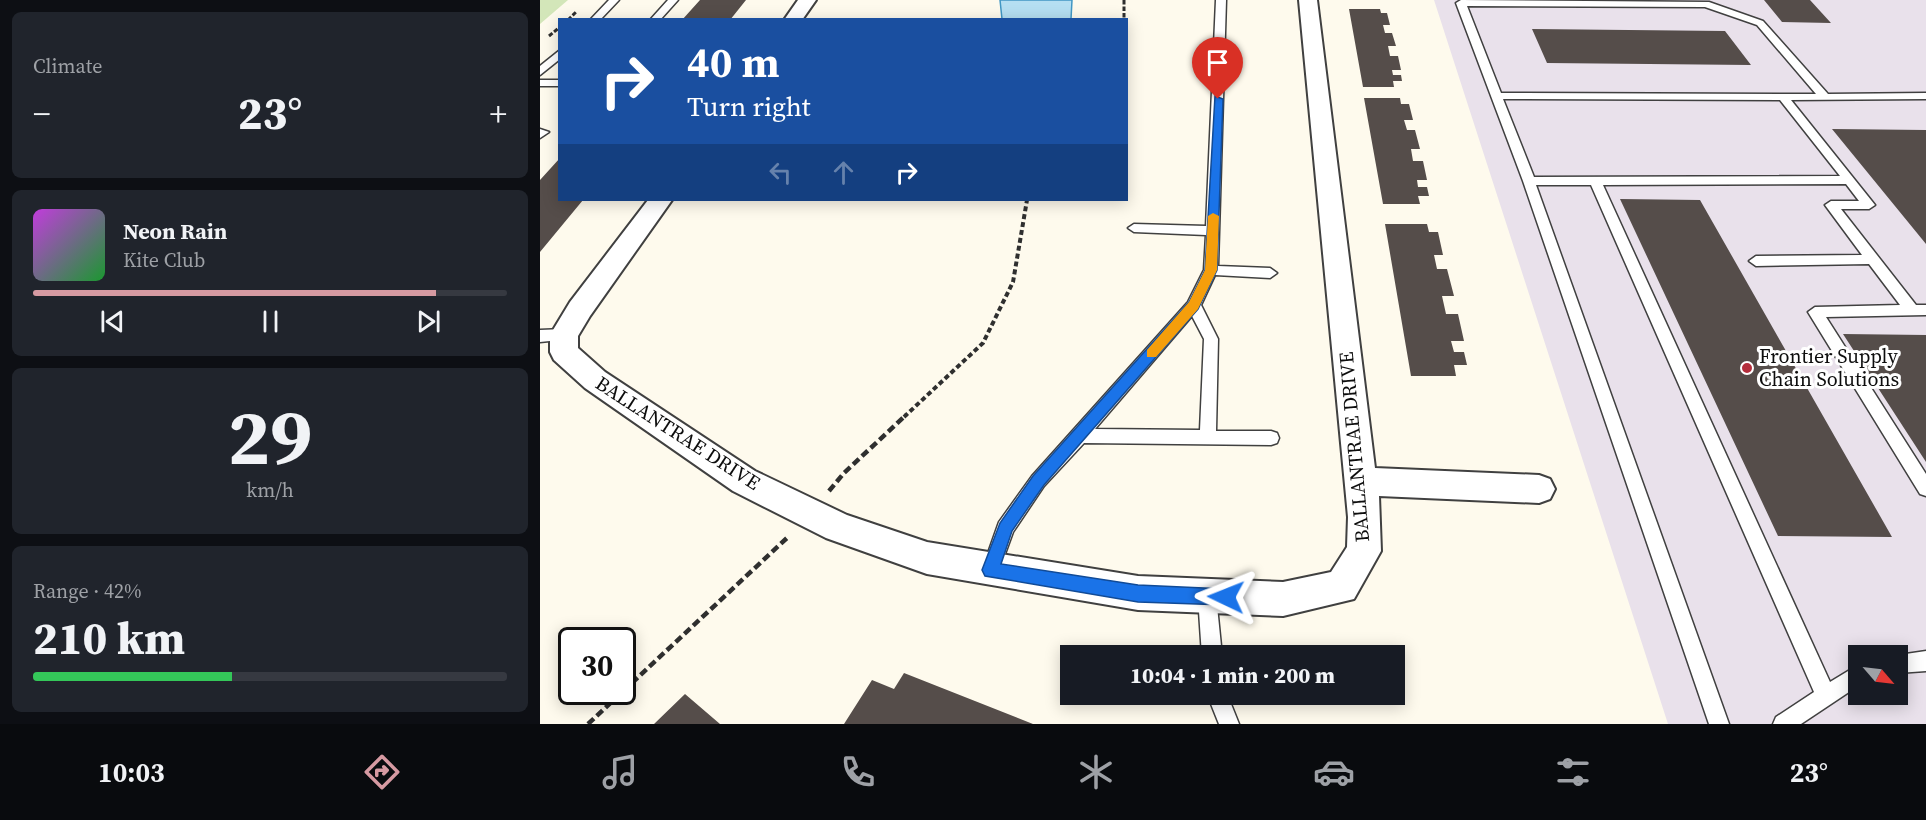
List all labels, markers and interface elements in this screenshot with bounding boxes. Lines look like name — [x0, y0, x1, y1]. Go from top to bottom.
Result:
text: 40 m — [687, 33, 780, 91]
pin — [1192, 37, 1243, 99]
icon: right — [588, 42, 666, 120]
icon: arrive — [1201, 46, 1234, 79]
text: Climate — [33, 52, 102, 80]
text: 23° — [238, 82, 302, 144]
text: Turn right — [687, 88, 811, 125]
text: − — [33, 91, 51, 136]
text: + — [489, 91, 507, 136]
icon: left — [764, 156, 797, 189]
icon: ahead — [827, 156, 860, 189]
icon: right — [890, 156, 923, 189]
text: Neon Rain — [123, 216, 227, 246]
text: Kite Club — [123, 246, 205, 274]
icon: previous — [96, 305, 129, 338]
icon: pause — [254, 305, 287, 338]
icon: next — [412, 305, 445, 338]
place label: Frontier Supply Chain Solutions — [1759, 342, 1899, 393]
street label: BALLANTRAE DRIVE — [1332, 351, 1376, 543]
marker: Frontier Supply Chain Solutions — [1740, 361, 1754, 375]
street label: BALLANTRAE DRIVE — [590, 369, 766, 497]
text: 29 — [228, 383, 312, 490]
text: km/h — [246, 476, 294, 504]
position arrow — [1194, 565, 1258, 629]
text: Range · 42% — [33, 577, 142, 605]
text: 210 km — [33, 607, 185, 669]
speed limit sign: 30 — [558, 627, 636, 705]
north arrow — [1848, 645, 1908, 705]
map controls — [1848, 645, 1908, 705]
text: 10:04 · 1 min · 200 m — [1130, 660, 1335, 690]
icon: directions — [361, 751, 403, 793]
icon: music — [599, 751, 641, 793]
icon: phone — [837, 751, 879, 793]
icon: climate — [1075, 751, 1117, 793]
icon: car — [1313, 751, 1355, 793]
icon: filters — [1552, 751, 1594, 793]
text: 10:03 — [98, 754, 165, 791]
text: 23° — [1790, 754, 1828, 791]

